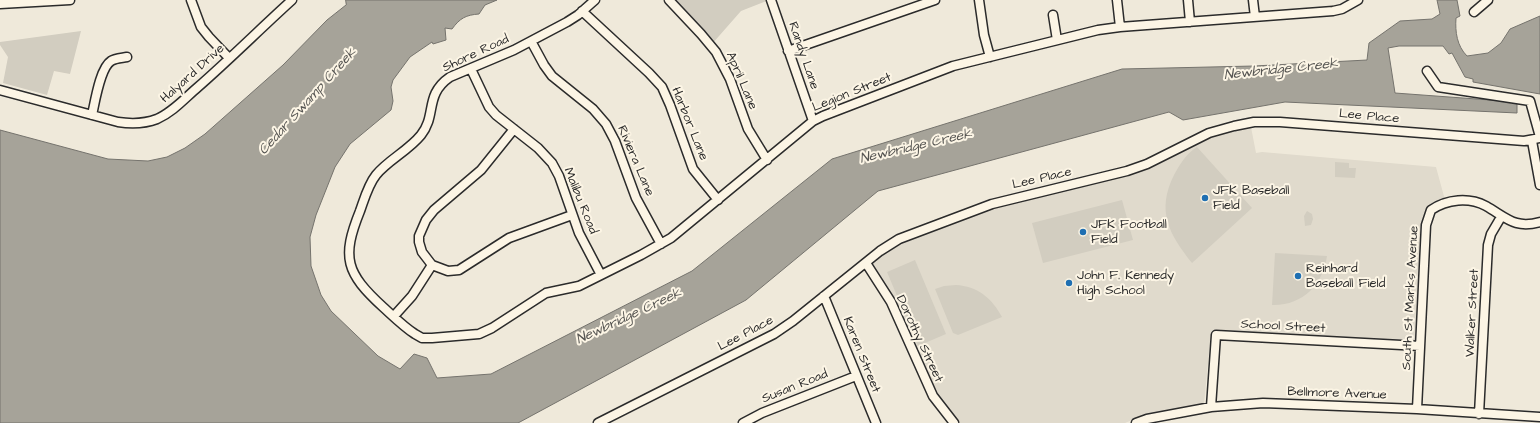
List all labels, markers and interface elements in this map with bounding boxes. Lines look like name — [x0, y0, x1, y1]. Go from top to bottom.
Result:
street label: Randy Lane — [784, 20, 822, 92]
street label: Shore Road — [440, 32, 512, 76]
street label: Halyard Drive — [158, 41, 228, 107]
water label: Cedar Swamp Creek — [256, 45, 360, 159]
street label: April Lane — [722, 50, 760, 112]
water label: Newbridge Creek — [1223, 56, 1339, 84]
street label: Legion Street — [810, 70, 894, 116]
street label: Harbor Lane — [667, 85, 711, 163]
street label: Lee Place — [1338, 107, 1400, 127]
street label: Riviera Lane — [613, 123, 657, 199]
water label: Newbridge Creek — [858, 126, 974, 168]
street label: Malibu Road — [560, 165, 600, 237]
street label: Lee Place — [1011, 165, 1073, 193]
place label: JFK Baseball Field — [1213, 183, 1289, 214]
marker: JFK Baseball Field — [1200, 193, 1210, 203]
place label: JFK Football Field — [1091, 217, 1167, 248]
street label: South St Marks Avenue — [1399, 225, 1423, 371]
marker: JFK Football Field — [1078, 227, 1088, 237]
place label: Reinhard Baseball Field — [1306, 261, 1385, 292]
place label: John F. Kennedy High School — [1077, 268, 1174, 299]
street label: Walker Street — [1463, 268, 1483, 358]
marker: Reinhard Baseball Field — [1293, 271, 1303, 281]
marker: John F. Kennedy High School — [1064, 278, 1074, 288]
water label: Newbridge Creek — [574, 285, 684, 349]
street label: Dorothy Street — [892, 293, 946, 385]
street label: Lee Place — [716, 313, 776, 355]
street label: Karen Street — [839, 315, 883, 395]
street label: School Street — [1240, 317, 1326, 337]
street label: Susan Road — [760, 367, 830, 407]
street label: Bellmore Avenue — [1287, 384, 1387, 404]

